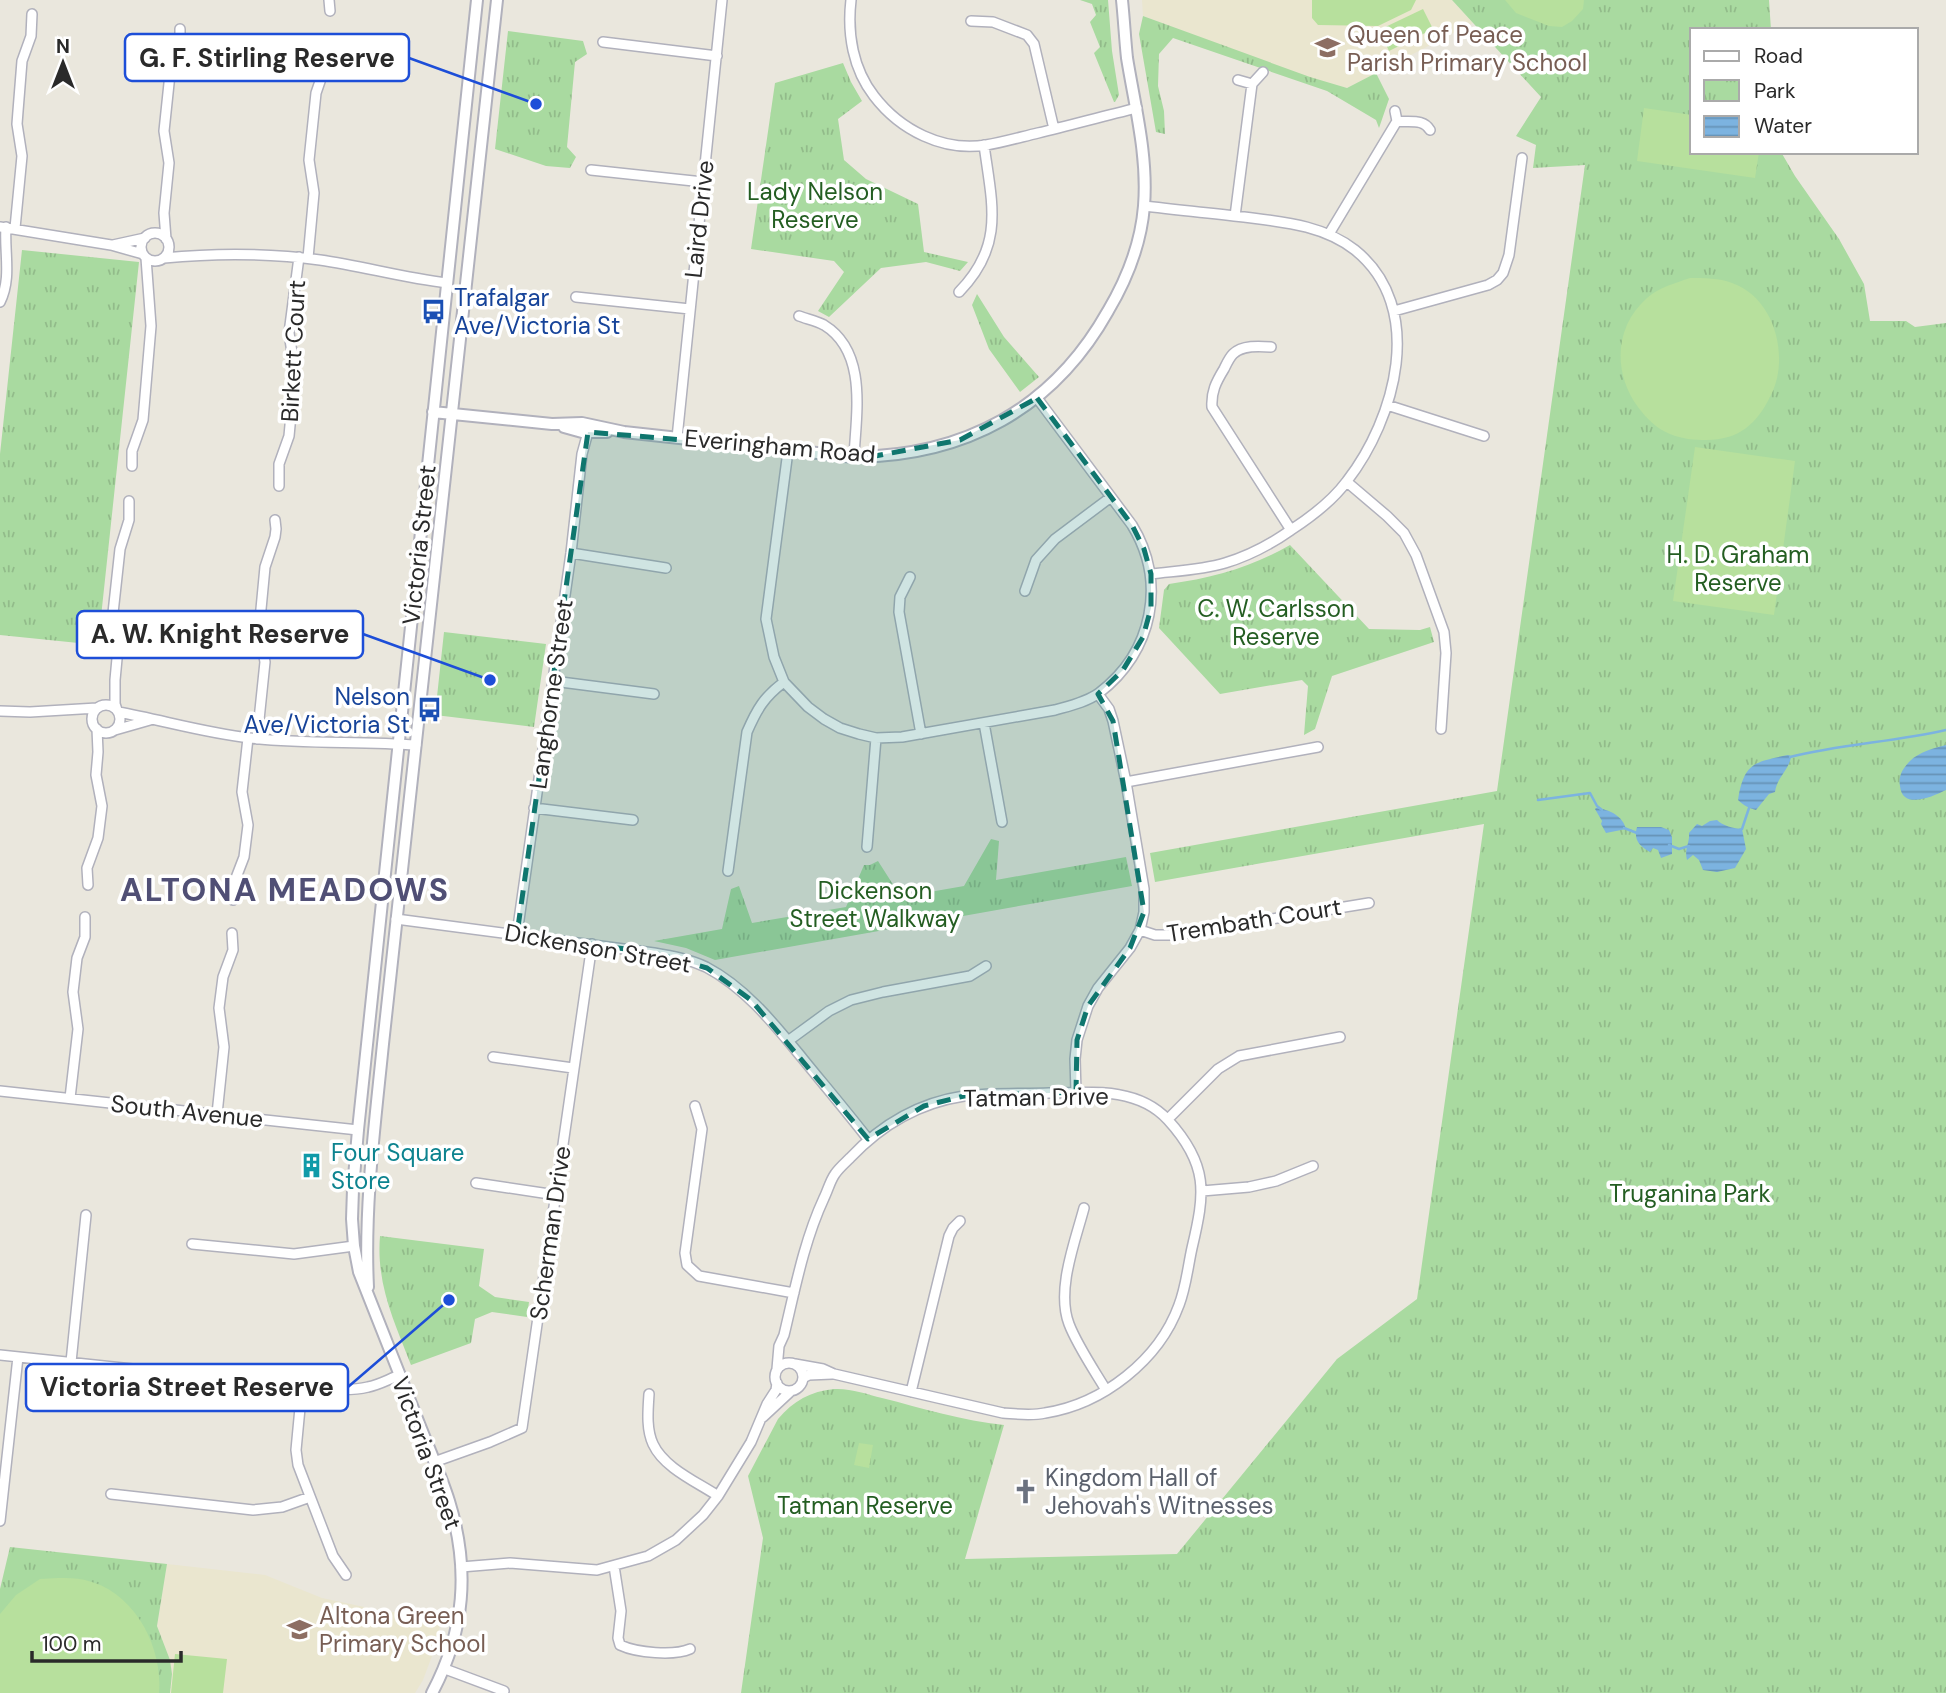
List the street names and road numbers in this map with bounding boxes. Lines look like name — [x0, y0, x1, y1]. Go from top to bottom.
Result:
street label: Laird Drive — [677, 159, 721, 279]
street label: Birkett Court — [274, 279, 312, 423]
street label: Everingham Road — [683, 422, 877, 470]
street label: Victoria Street — [395, 464, 443, 626]
street label: Langhorne Street — [522, 597, 580, 791]
street label: Trembath Court — [1164, 891, 1344, 949]
street label: Dickenson Street — [502, 916, 694, 980]
street label: Tatman Drive — [963, 1080, 1109, 1114]
street label: South Avenue — [109, 1088, 265, 1134]
street label: Scherman Drive — [522, 1144, 578, 1322]
street label: Victoria Street — [385, 1372, 469, 1534]

